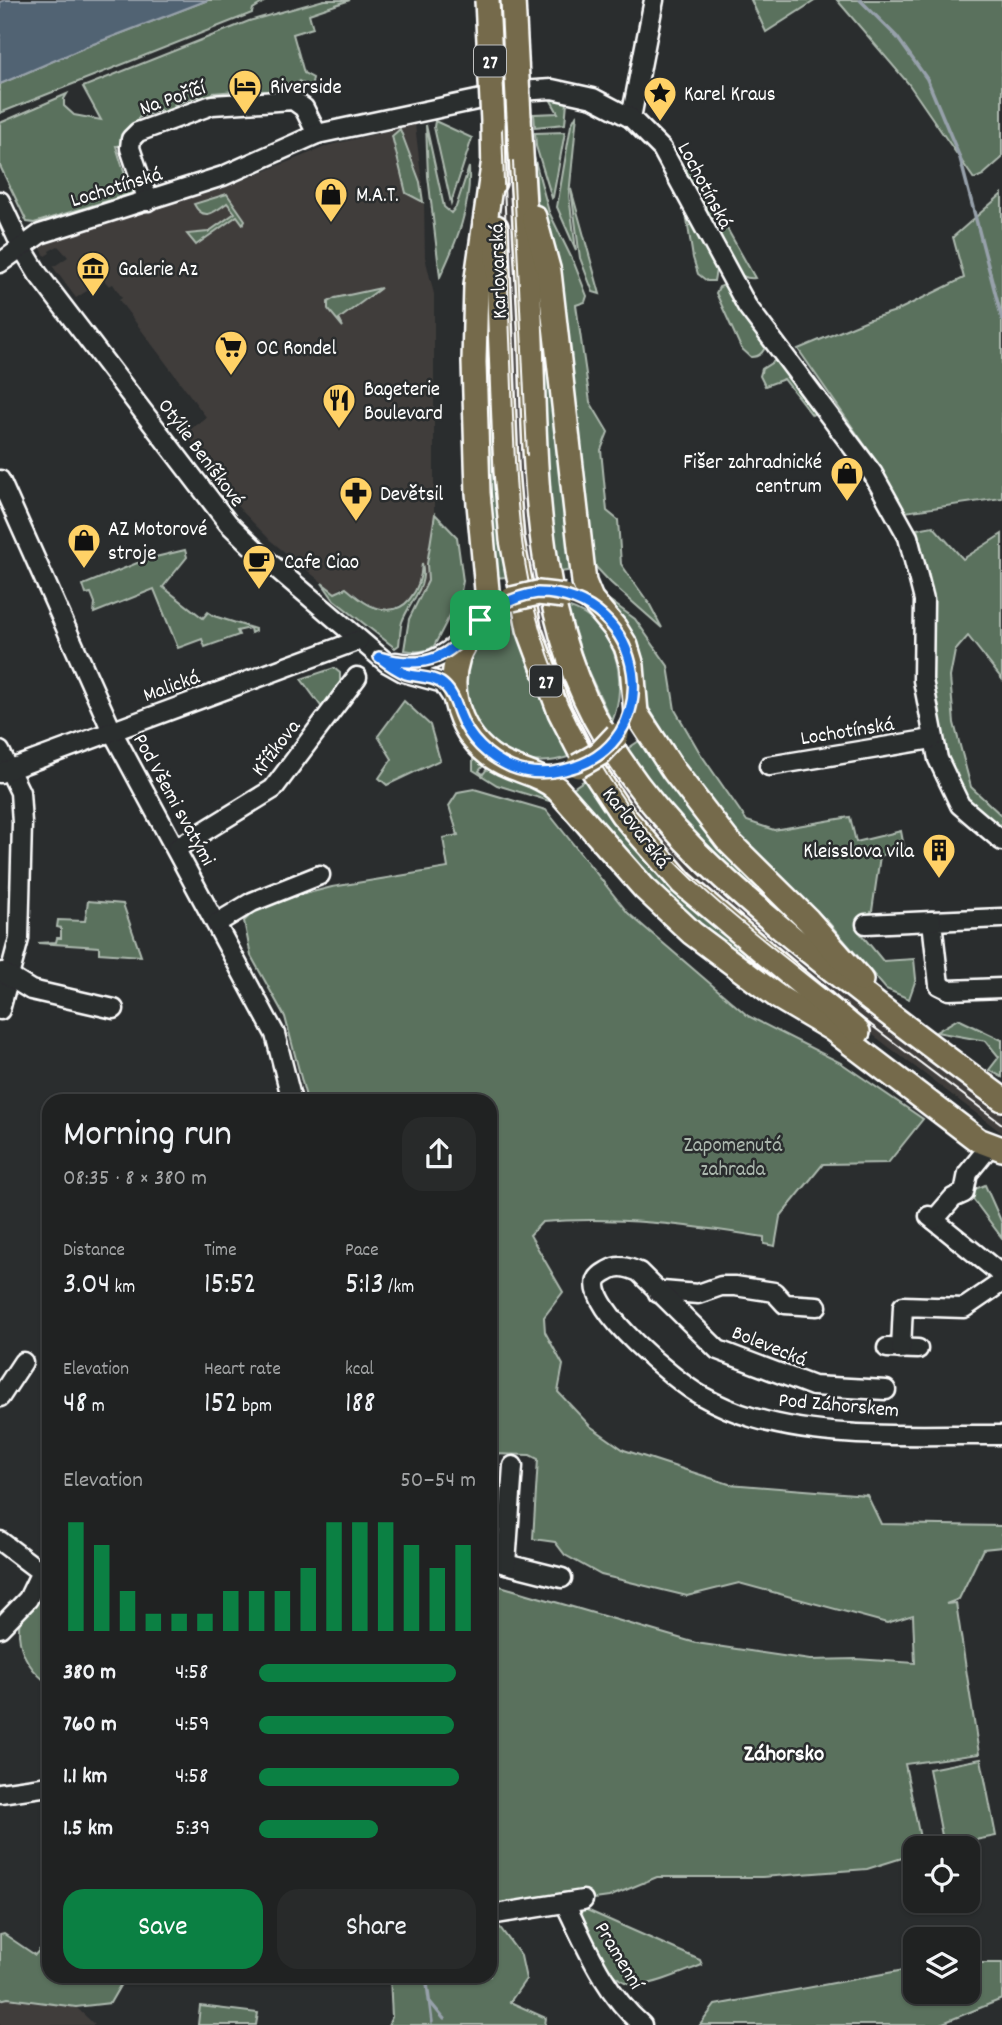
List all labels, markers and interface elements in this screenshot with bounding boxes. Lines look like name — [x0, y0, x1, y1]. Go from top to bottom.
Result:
road number: 27 — [474, 45, 506, 76]
hotel icon: Riverside — [226, 67, 264, 116]
street label: Na Poříčí — [136, 74, 212, 125]
place label: Riverside — [270, 74, 342, 104]
place icon: Karel Kraus — [641, 74, 679, 123]
place label: Karel Kraus — [684, 81, 776, 111]
street label: Lochotínská — [668, 138, 739, 236]
street label: Lochotínská — [67, 161, 167, 217]
shop icon: M.A.T. — [312, 175, 350, 224]
place label: M.A.T. — [356, 182, 399, 212]
street label: Karlovarská — [483, 222, 517, 319]
museum icon: Galerie Az — [74, 249, 112, 298]
place label: Galerie Az — [118, 256, 198, 286]
supermarket icon: OC Rondel — [212, 328, 250, 377]
place label: OC Rondel — [256, 335, 337, 365]
place label: Bageterie Boulevard — [364, 376, 443, 430]
restaurant icon: Bageterie Boulevard — [320, 381, 358, 430]
street label: Otýlie Beníškové — [149, 393, 250, 514]
place label: Fišer zahradnické centrum — [683, 449, 822, 503]
shop icon: Fišer zahradnické centrum — [828, 454, 866, 503]
pharmacy icon: Devětsil — [337, 474, 375, 523]
place label: Devětsil — [380, 481, 443, 511]
place label: AZ Motorové stroje — [108, 516, 207, 570]
shop icon: AZ Motorové stroje — [65, 521, 103, 570]
cafe icon: Cafe Ciao — [240, 542, 278, 591]
place label: Cafe Ciao — [284, 549, 359, 579]
pin — [450, 590, 510, 650]
icon: arrive — [461, 601, 499, 639]
street label: Malická — [139, 664, 205, 712]
road number: 27 — [530, 666, 562, 696]
street label: Lochotínská — [798, 711, 897, 755]
street label: Křížkova — [245, 713, 310, 784]
street label: Pod Všemi svatými — [124, 729, 221, 872]
street label: Karlovarská — [593, 782, 676, 876]
building icon: Kleisslova vila — [920, 831, 958, 880]
place label: Kleisslova vila — [803, 838, 915, 868]
text: Morning run — [63, 1109, 232, 1164]
button: share — [402, 1117, 476, 1191]
park label: Zapomenutá zahrada — [684, 1132, 783, 1186]
text: 08:35 · 8 × 380 m — [63, 1163, 207, 1196]
text: Distance — [63, 1238, 125, 1265]
text: Time — [204, 1238, 237, 1265]
text: Pace — [345, 1238, 379, 1265]
text: 3.04 — [63, 1265, 110, 1308]
text: 15:52 — [204, 1265, 256, 1308]
text: 5:13 — [345, 1265, 384, 1308]
text: km — [110, 1275, 135, 1302]
text: /km — [384, 1275, 414, 1302]
street label: Bolevecká — [727, 1319, 812, 1377]
text: Elevation — [63, 1357, 129, 1384]
text: Heart rate — [204, 1357, 281, 1384]
text: kcal — [345, 1357, 374, 1384]
text: 48 — [63, 1384, 87, 1427]
text: 152 — [204, 1384, 238, 1427]
text: 188 — [345, 1384, 376, 1427]
street label: Pod Záhorskem — [777, 1387, 900, 1427]
text: m — [87, 1394, 105, 1421]
text: bpm — [238, 1394, 272, 1421]
text: Elevation — [63, 1465, 143, 1498]
text: 50–54 m — [400, 1465, 476, 1498]
text: 380 m — [63, 1657, 116, 1690]
text: 4:58 — [175, 1657, 208, 1690]
text: 760 m — [63, 1709, 117, 1742]
text: 4:59 — [175, 1709, 210, 1742]
district label: Záhorsko — [744, 1739, 824, 1772]
text: 1.1 km — [63, 1761, 107, 1794]
text: 4:58 — [175, 1761, 208, 1794]
text: 1.5 km — [63, 1813, 113, 1846]
text: 5:39 — [175, 1813, 210, 1846]
map controls — [903, 1836, 980, 2004]
button: locate — [903, 1836, 980, 1913]
button: Save — [63, 1889, 263, 1969]
button: Share — [277, 1889, 476, 1969]
street label: Pramenní — [585, 1917, 650, 1998]
button: layers — [903, 1927, 980, 2004]

